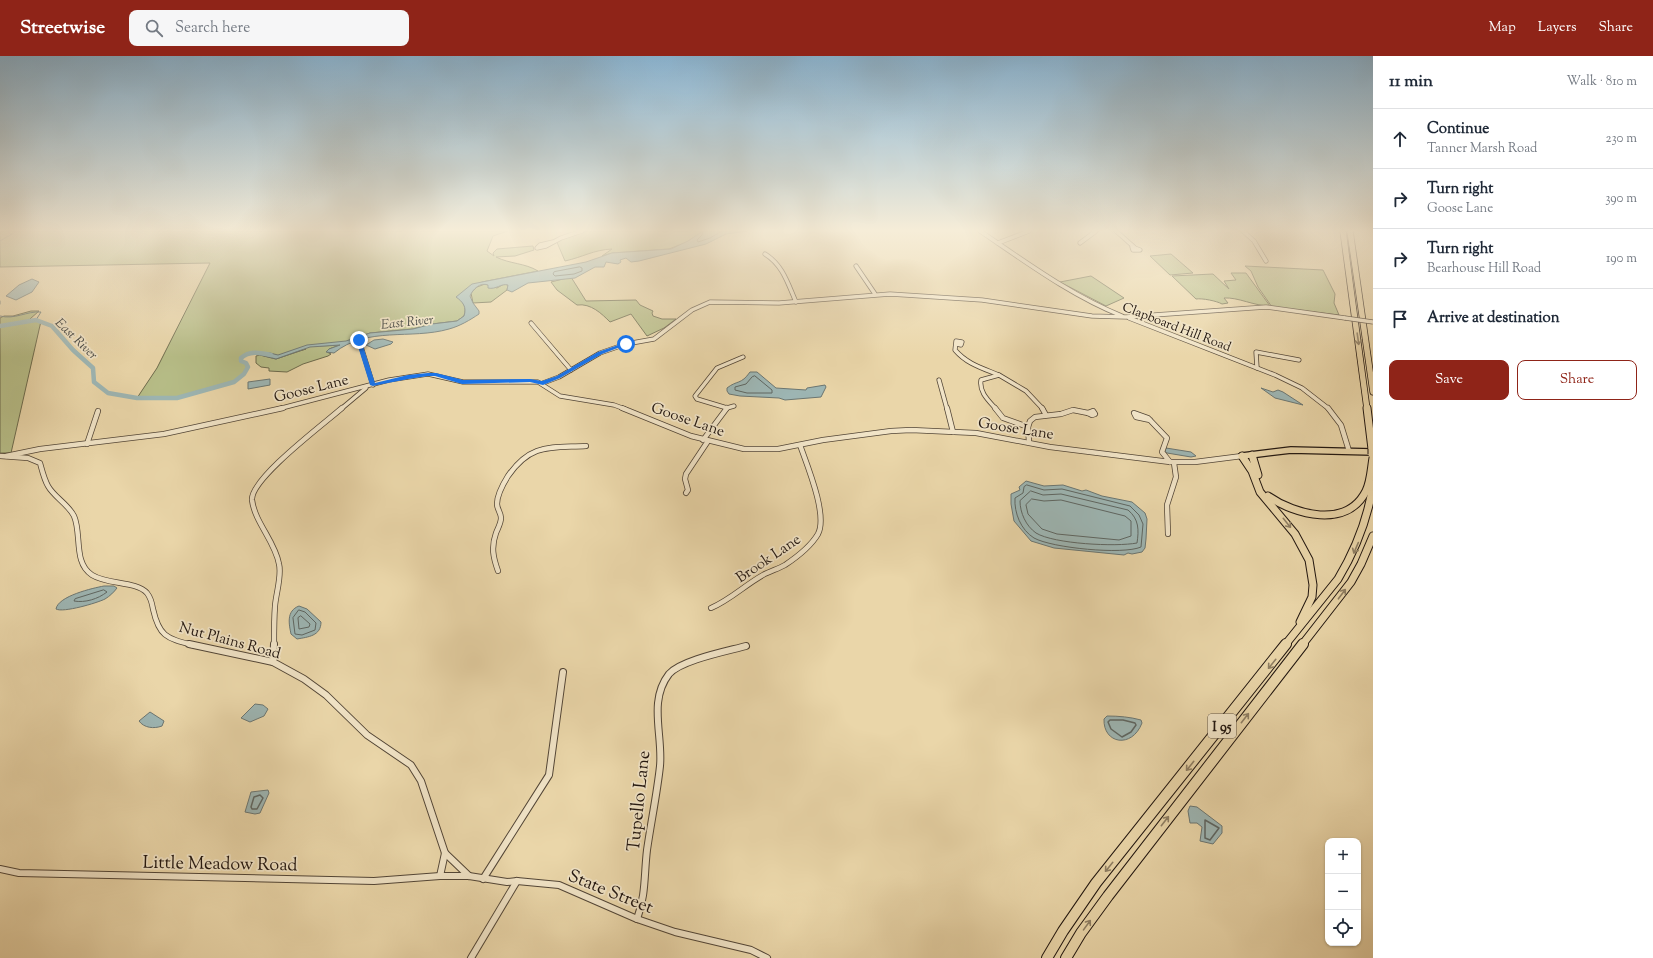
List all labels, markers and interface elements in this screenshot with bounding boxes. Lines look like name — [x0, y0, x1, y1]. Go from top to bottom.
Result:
search box — [129, 10, 409, 46]
text: Streetwise — [20, 15, 105, 42]
icon: search — [143, 17, 165, 39]
text: Search here — [175, 18, 250, 39]
text: Map — [1489, 18, 1516, 38]
text: Layers — [1538, 18, 1576, 38]
text: Share — [1598, 18, 1633, 38]
text: 11 min — [1389, 70, 1433, 94]
text: Walk · 810 m — [1566, 73, 1637, 91]
text: Continue — [1427, 119, 1489, 140]
icon: ahead — [1389, 128, 1411, 150]
text: 230 m — [1605, 130, 1637, 148]
text: Tanner Marsh Road — [1427, 140, 1537, 158]
text: Turn right — [1427, 179, 1493, 200]
icon: right — [1389, 188, 1411, 210]
text: 390 m — [1605, 190, 1637, 208]
text: Goose Lane — [1427, 200, 1493, 218]
text: Turn right — [1427, 239, 1493, 260]
icon: right — [1389, 248, 1411, 270]
text: 190 m — [1606, 250, 1637, 268]
text: Bearhouse Hill Road — [1427, 260, 1541, 278]
street label: Clapboard Hill Road — [1119, 299, 1234, 357]
icon: arrive — [1389, 308, 1411, 330]
text: Arrive at destination — [1427, 308, 1560, 329]
water label: East River — [380, 311, 435, 335]
water label: East River — [50, 315, 101, 365]
route end — [350, 331, 368, 349]
one-way arrow — [1354, 332, 1362, 345]
route start — [617, 335, 635, 353]
button: Save — [1389, 360, 1509, 400]
button: Share — [1517, 360, 1637, 400]
street label: Goose Lane — [272, 370, 351, 409]
street label: Goose Lane — [648, 398, 727, 443]
street label: Goose Lane — [976, 413, 1055, 446]
one-way arrow — [1282, 517, 1291, 528]
street label: Brook Lane — [732, 530, 806, 589]
one-way arrow — [1352, 541, 1359, 553]
one-way arrow — [1338, 588, 1346, 599]
street label: Nut Plains Road — [176, 618, 283, 665]
one-way arrow — [1267, 659, 1276, 670]
one-way arrow — [1241, 713, 1249, 724]
road number: I 95 — [1208, 714, 1236, 738]
street label: Tupello Lane — [622, 749, 658, 853]
one-way arrow — [1186, 760, 1195, 771]
one-way arrow — [1161, 816, 1170, 827]
map controls — [1325, 838, 1361, 946]
button: + — [1325, 838, 1361, 874]
street label: Little Meadow Road — [142, 851, 298, 879]
one-way arrow — [1105, 862, 1113, 873]
street label: State Street — [564, 864, 657, 922]
button: − — [1325, 874, 1361, 910]
button: locate — [1325, 910, 1361, 946]
one-way arrow — [1083, 920, 1091, 931]

